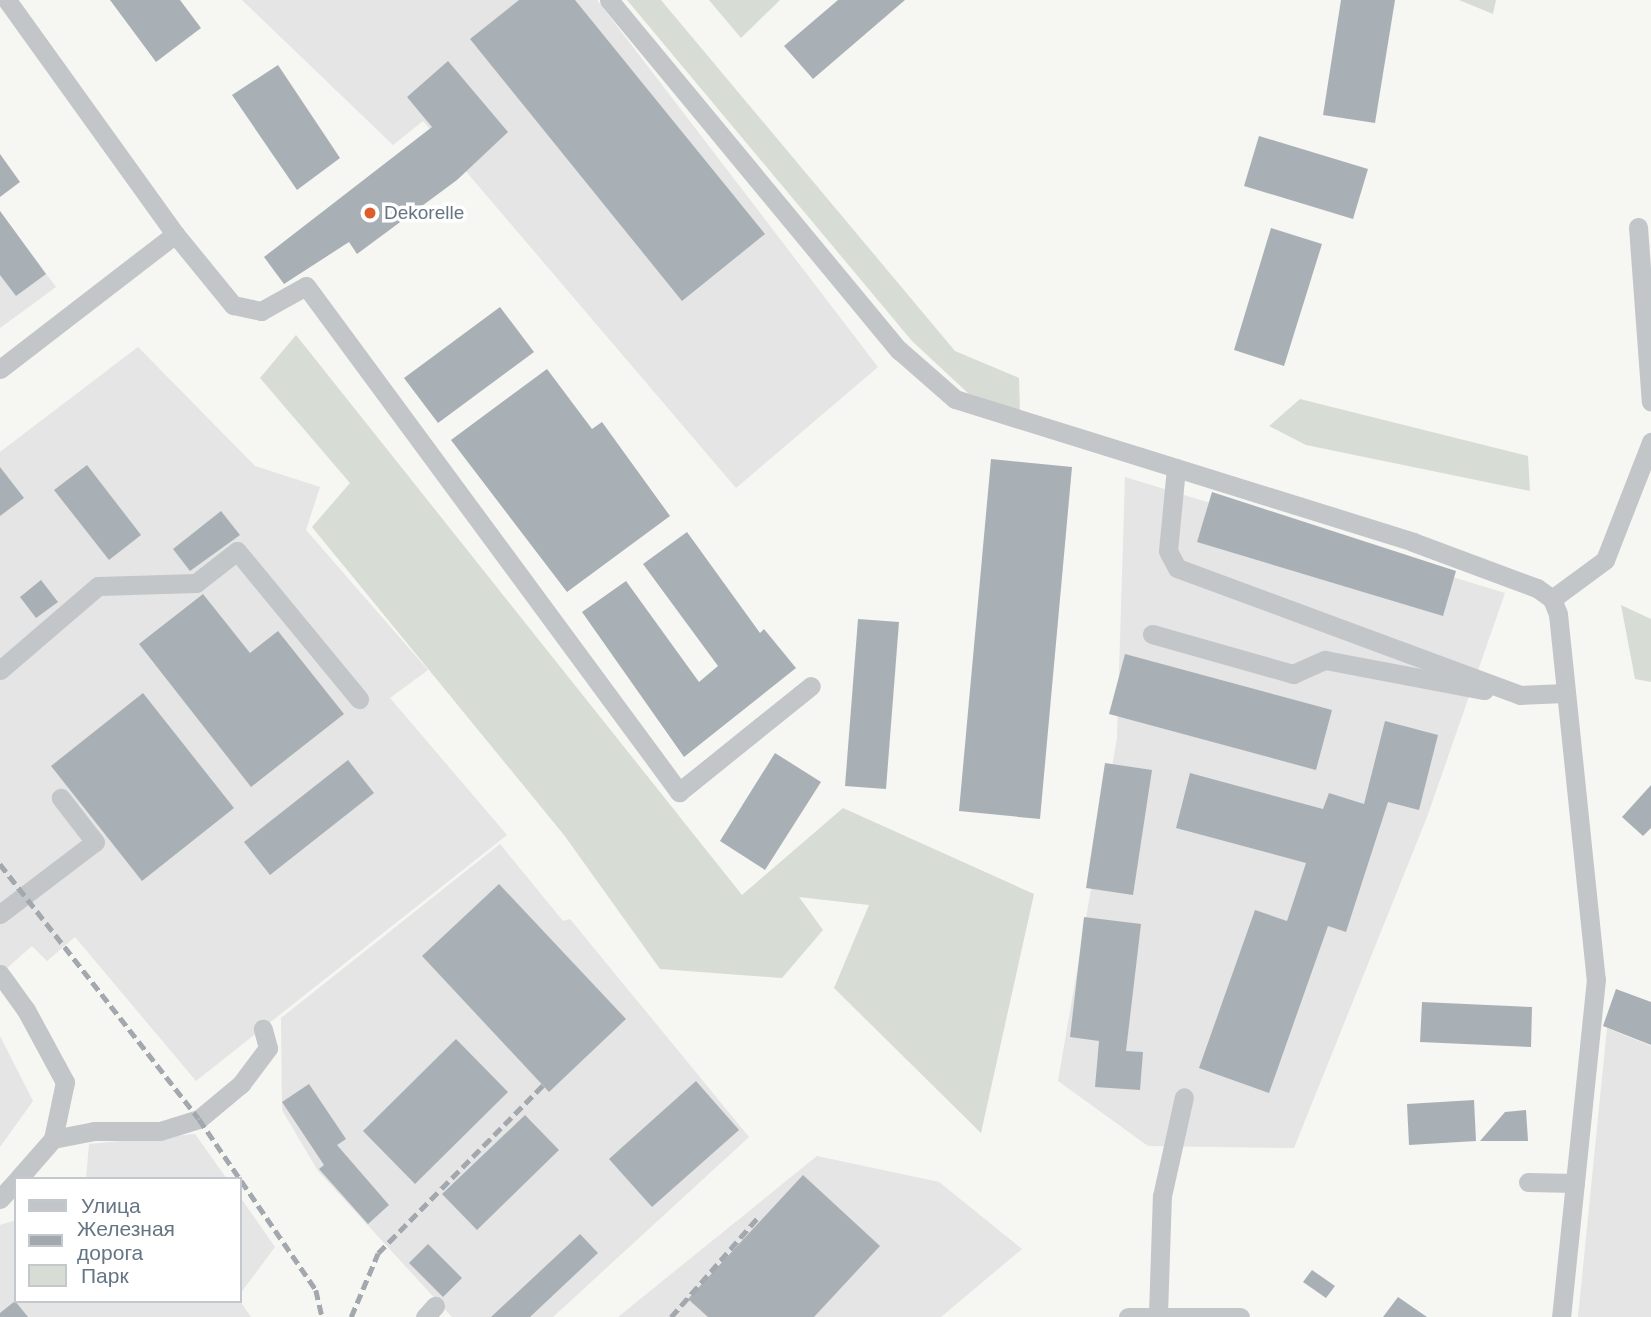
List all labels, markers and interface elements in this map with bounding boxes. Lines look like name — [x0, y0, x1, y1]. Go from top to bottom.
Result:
place label: Dekorelle — [384, 202, 464, 224]
marker: Dekorelle — [362, 205, 378, 221]
legend — [14, 1177, 242, 1303]
text: Улица — [81, 1194, 141, 1217]
text: Железная дорога — [77, 1217, 175, 1264]
text: Парк — [81, 1264, 129, 1287]

